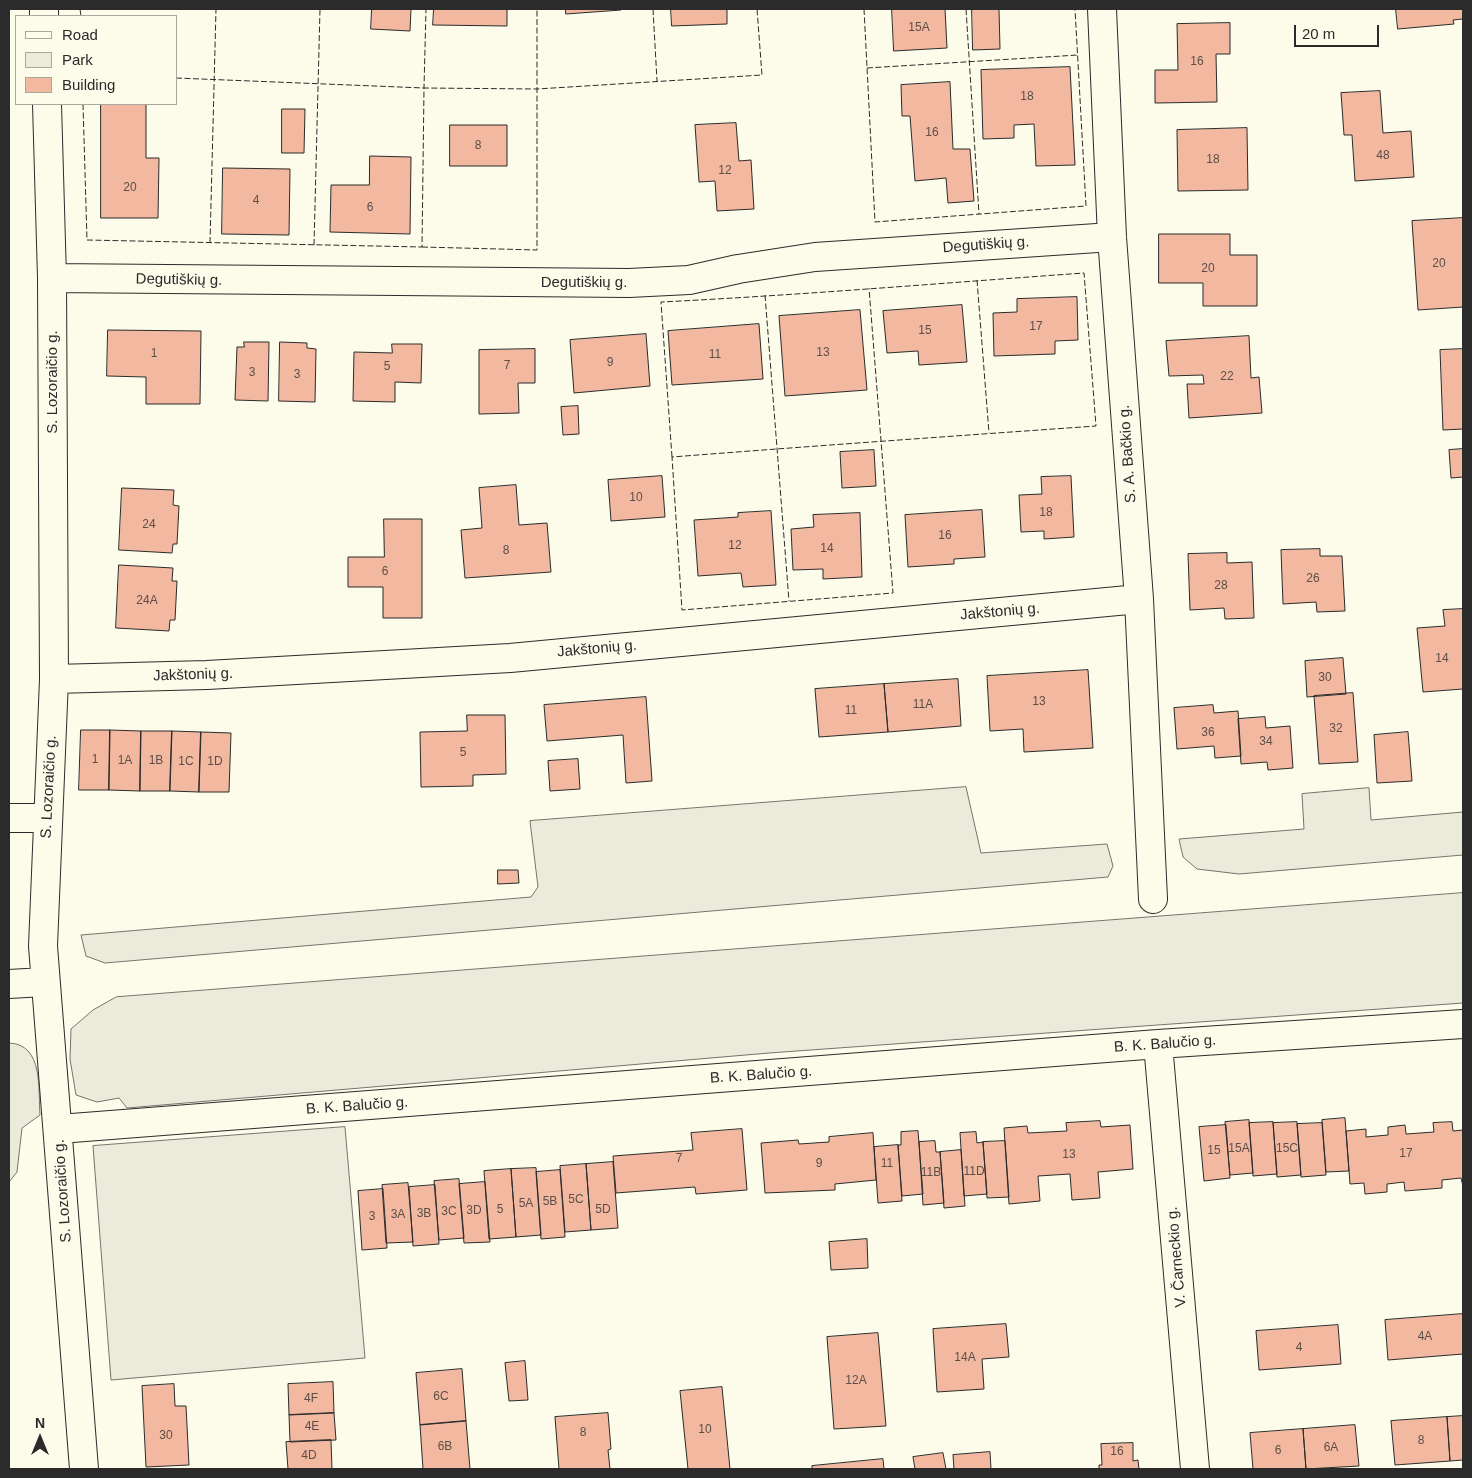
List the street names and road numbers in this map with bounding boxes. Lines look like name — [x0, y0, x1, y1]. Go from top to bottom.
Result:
street label: Degutiškių g. — [942, 233, 1030, 257]
street label: Degutiškių g. — [135, 270, 223, 290]
street label: Degutiškių g. — [541, 274, 627, 292]
street label: S. Lozoraičio g. — [44, 330, 62, 434]
street label: S. A. Bačkio g. — [1116, 404, 1140, 504]
street label: Jakštonių g. — [959, 600, 1041, 624]
street label: Jakštonių g. — [556, 637, 638, 661]
street label: Jakštonių g. — [153, 665, 233, 685]
street label: S. Lozoraičio g. — [37, 735, 61, 839]
street label: B. K. Balučio g. — [1113, 1031, 1217, 1057]
street label: B. K. Balučio g. — [709, 1062, 813, 1088]
street label: B. K. Balučio g. — [305, 1093, 409, 1119]
street label: S. Lozoraičio g. — [50, 1139, 76, 1243]
street label: V. Čarneckio g. — [1164, 1206, 1190, 1308]

